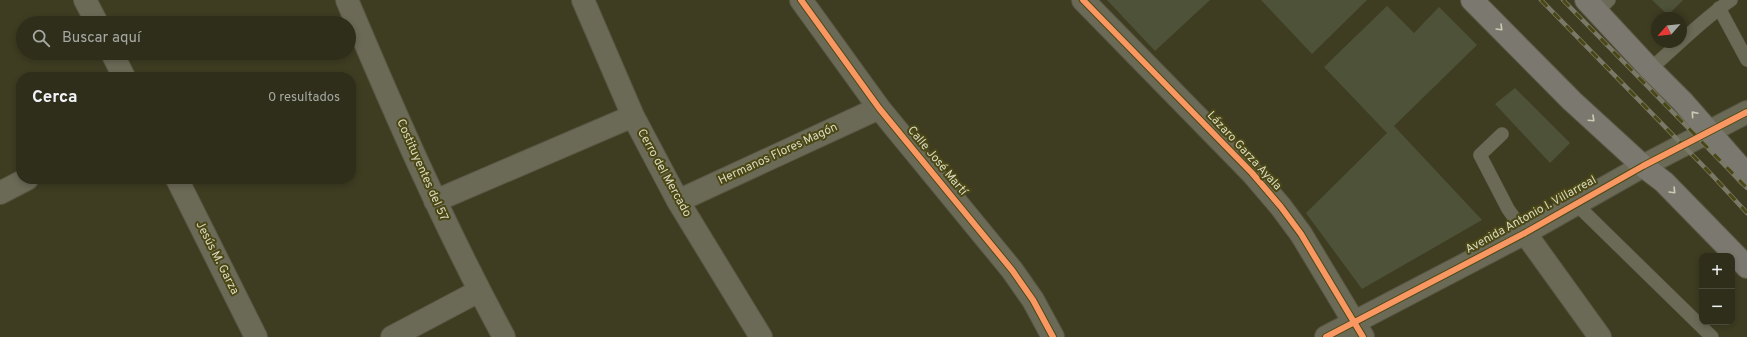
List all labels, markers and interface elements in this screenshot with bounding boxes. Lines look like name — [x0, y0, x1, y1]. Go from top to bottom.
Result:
north arrow — [1651, 12, 1687, 48]
search box — [16, 16, 356, 60]
one-way arrow — [1495, 23, 1503, 31]
icon: search — [30, 27, 52, 49]
text: Buscar aquí — [62, 29, 141, 48]
text: Cerca — [32, 87, 78, 109]
text: 0 resultados — [268, 90, 340, 106]
street label: Lázaro Garza Ayala — [1203, 108, 1285, 194]
one-way arrow — [1691, 111, 1698, 118]
one-way arrow — [1587, 114, 1595, 122]
street label: Costituyentes del 57 — [392, 117, 452, 223]
street label: Hermanos Flores Magón — [716, 119, 840, 189]
street label: Calle José Martí — [903, 123, 971, 200]
street label: Cerro del Mercado — [633, 126, 695, 220]
street label: Avenida Antonio I. Villarreal — [1463, 172, 1599, 258]
one-way arrow — [1668, 186, 1676, 194]
street label: Jesús M. Garza — [192, 219, 242, 297]
map controls — [1699, 253, 1735, 325]
button: + — [1699, 253, 1735, 289]
button: − — [1699, 289, 1735, 325]

